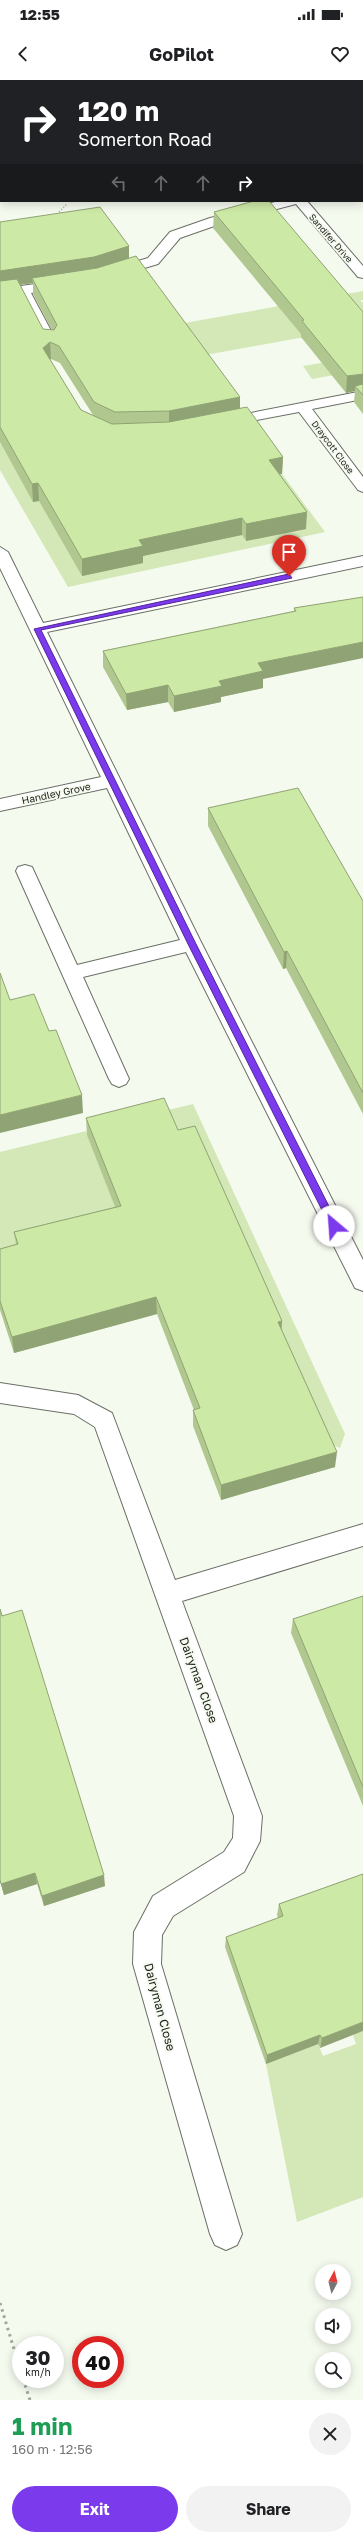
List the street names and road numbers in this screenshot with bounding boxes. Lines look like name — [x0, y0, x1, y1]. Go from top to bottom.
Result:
street label: Sandifer Drive — [307, 211, 355, 265]
street label: Draycott Close — [310, 418, 356, 476]
street label: Handley Grove — [20, 780, 92, 806]
street label: Dairyman Close — [177, 1635, 222, 1725]
street label: Dairyman Close — [141, 1961, 179, 2053]

